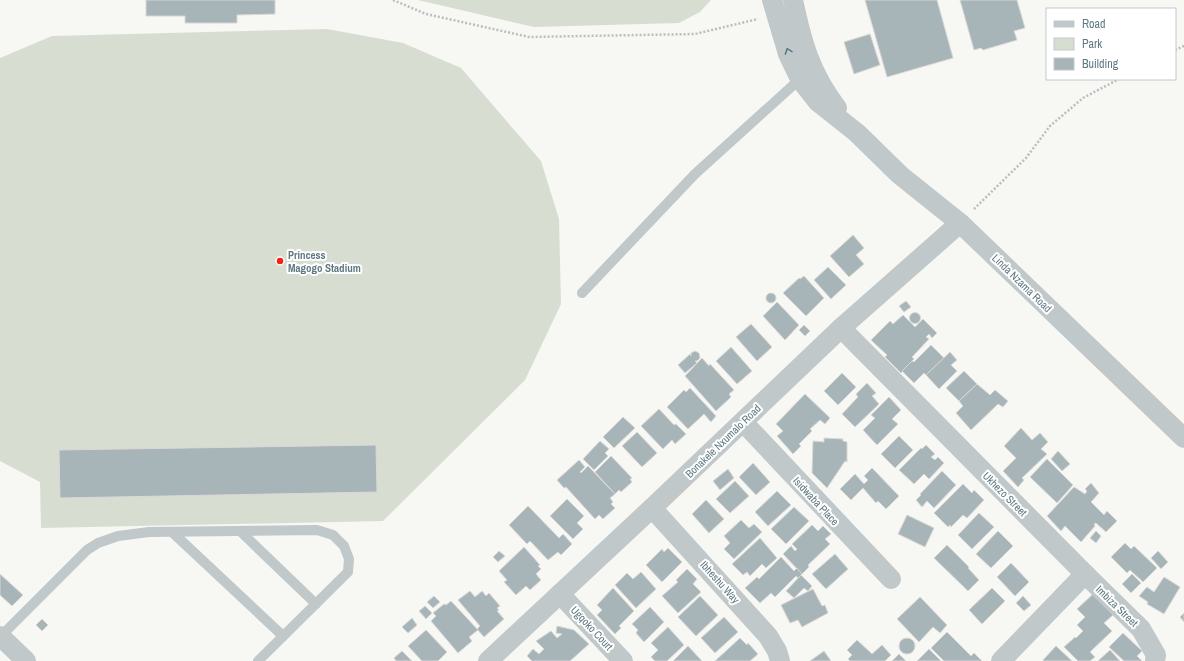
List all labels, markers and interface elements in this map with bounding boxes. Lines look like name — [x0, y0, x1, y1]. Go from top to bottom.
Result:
legend — [1046, 8, 1176, 80]
text: Road — [1082, 16, 1106, 32]
text: Park — [1082, 36, 1102, 52]
one-way arrow — [784, 48, 792, 55]
text: Building — [1082, 56, 1119, 72]
place label: Princess Magogo Stadium — [288, 248, 361, 275]
street label: Linda Nzama Road — [989, 251, 1055, 315]
marker: Princess Magogo Stadium — [275, 256, 285, 266]
street label: Bonakele Nxumalo Road — [682, 401, 764, 481]
street label: Ukhezo Street — [980, 469, 1031, 520]
street label: Isidwaba Place — [790, 474, 842, 528]
street label: Ibheshu Way — [697, 558, 743, 606]
street label: Imbiza Street — [1093, 582, 1142, 630]
street label: Ugqoko Court — [568, 603, 616, 653]

